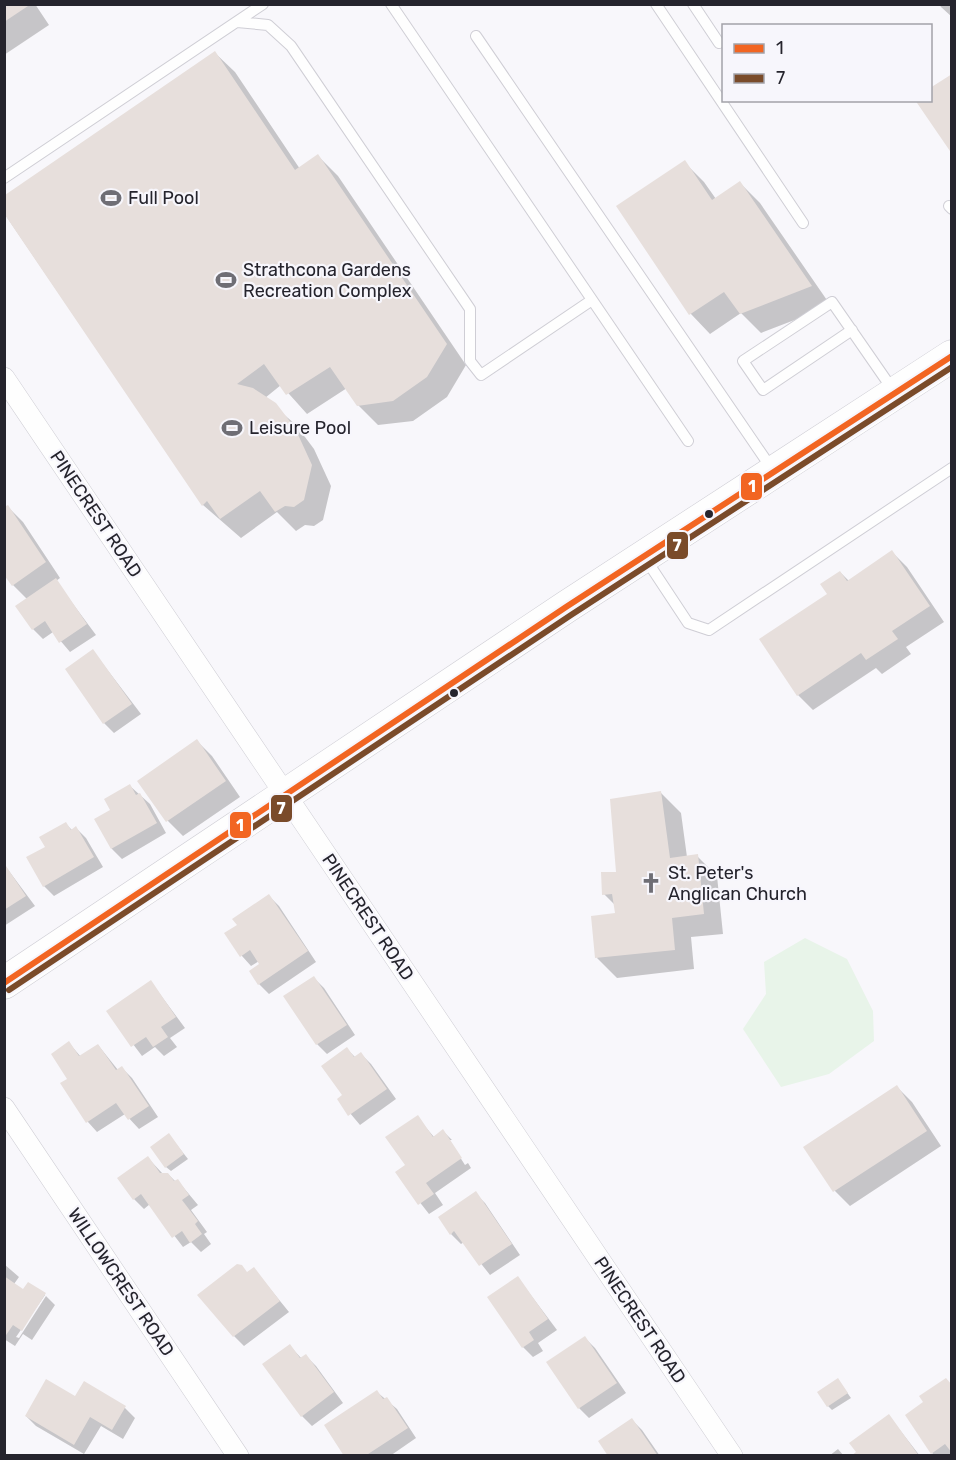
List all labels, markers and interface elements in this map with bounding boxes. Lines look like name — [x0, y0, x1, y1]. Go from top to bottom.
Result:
legend — [722, 24, 932, 102]
text: 1 — [776, 37, 784, 59]
text: 7 — [776, 67, 785, 89]
sports icon: Full Pool — [99, 186, 123, 210]
place label: Full Pool — [128, 187, 199, 209]
place label: Strathcona Gardens Recreation Complex — [243, 259, 412, 302]
sports icon: Strathcona Gardens Recreation Complex — [214, 268, 238, 292]
sports icon: Leisure Pool — [220, 416, 244, 440]
place label: Leisure Pool — [249, 417, 351, 439]
street label: PINECREST ROAD — [45, 446, 147, 582]
line badge: 1 — [740, 472, 763, 501]
text: 1 — [748, 477, 756, 496]
unlabelled marker — [703, 508, 715, 520]
line badge: 7 — [666, 531, 689, 560]
text: 7 — [672, 536, 682, 555]
unlabelled marker — [448, 687, 460, 699]
line badge: 7 — [270, 794, 293, 823]
text: 7 — [276, 799, 286, 818]
line badge: 1 — [229, 811, 252, 839]
text: 1 — [236, 816, 244, 835]
street label: PINECREST ROAD — [317, 849, 419, 985]
place label: St. Peter's Anglican Church — [668, 862, 807, 905]
church icon: St. Peter's Anglican Church — [639, 871, 663, 895]
street label: WILLOWCREST ROAD — [63, 1204, 179, 1360]
street label: PINECREST ROAD — [589, 1252, 691, 1388]

